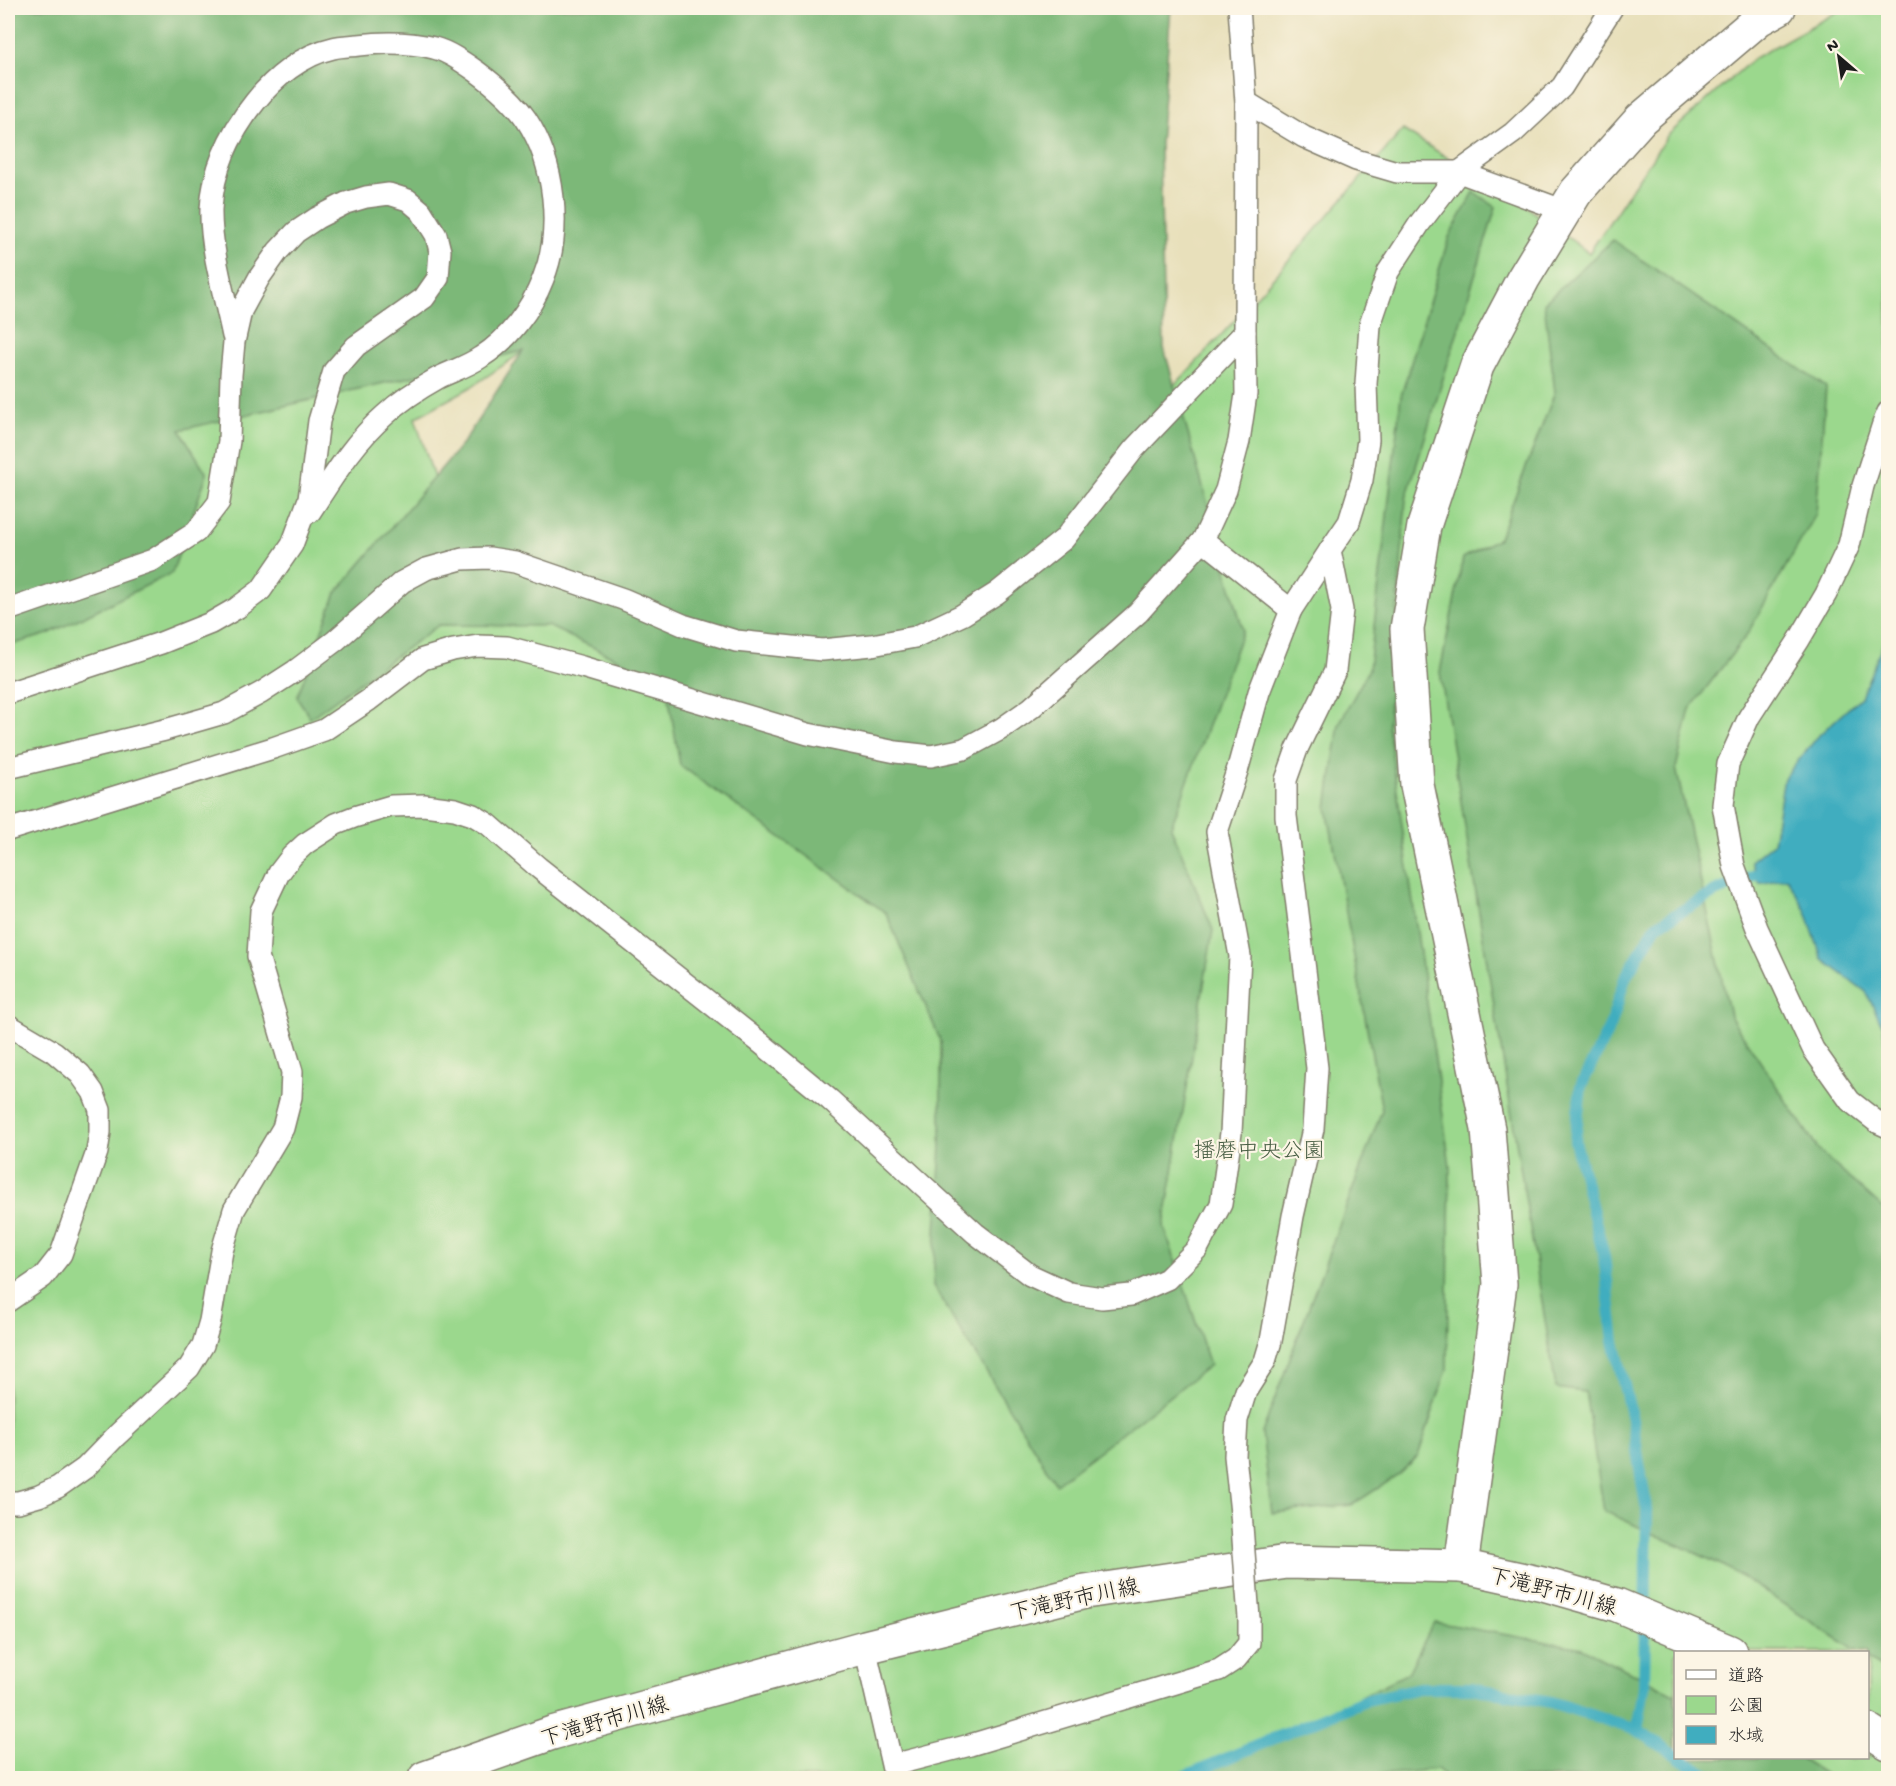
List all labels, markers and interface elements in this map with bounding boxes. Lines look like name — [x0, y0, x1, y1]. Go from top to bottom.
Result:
north arrow — [1809, 27, 1869, 87]
text: N — [1824, 36, 1843, 58]
park label: 播磨中央公園 — [1193, 1138, 1325, 1166]
street label: 下滝野市川線 — [1485, 1563, 1619, 1624]
street label: 下滝野市川線 — [1007, 1574, 1142, 1628]
legend — [1674, 1651, 1869, 1759]
text: 道路 — [1728, 1666, 1764, 1688]
street label: 下滝野市川線 — [538, 1692, 672, 1755]
text: 公園 — [1728, 1697, 1764, 1718]
text: 水域 — [1728, 1726, 1764, 1748]

